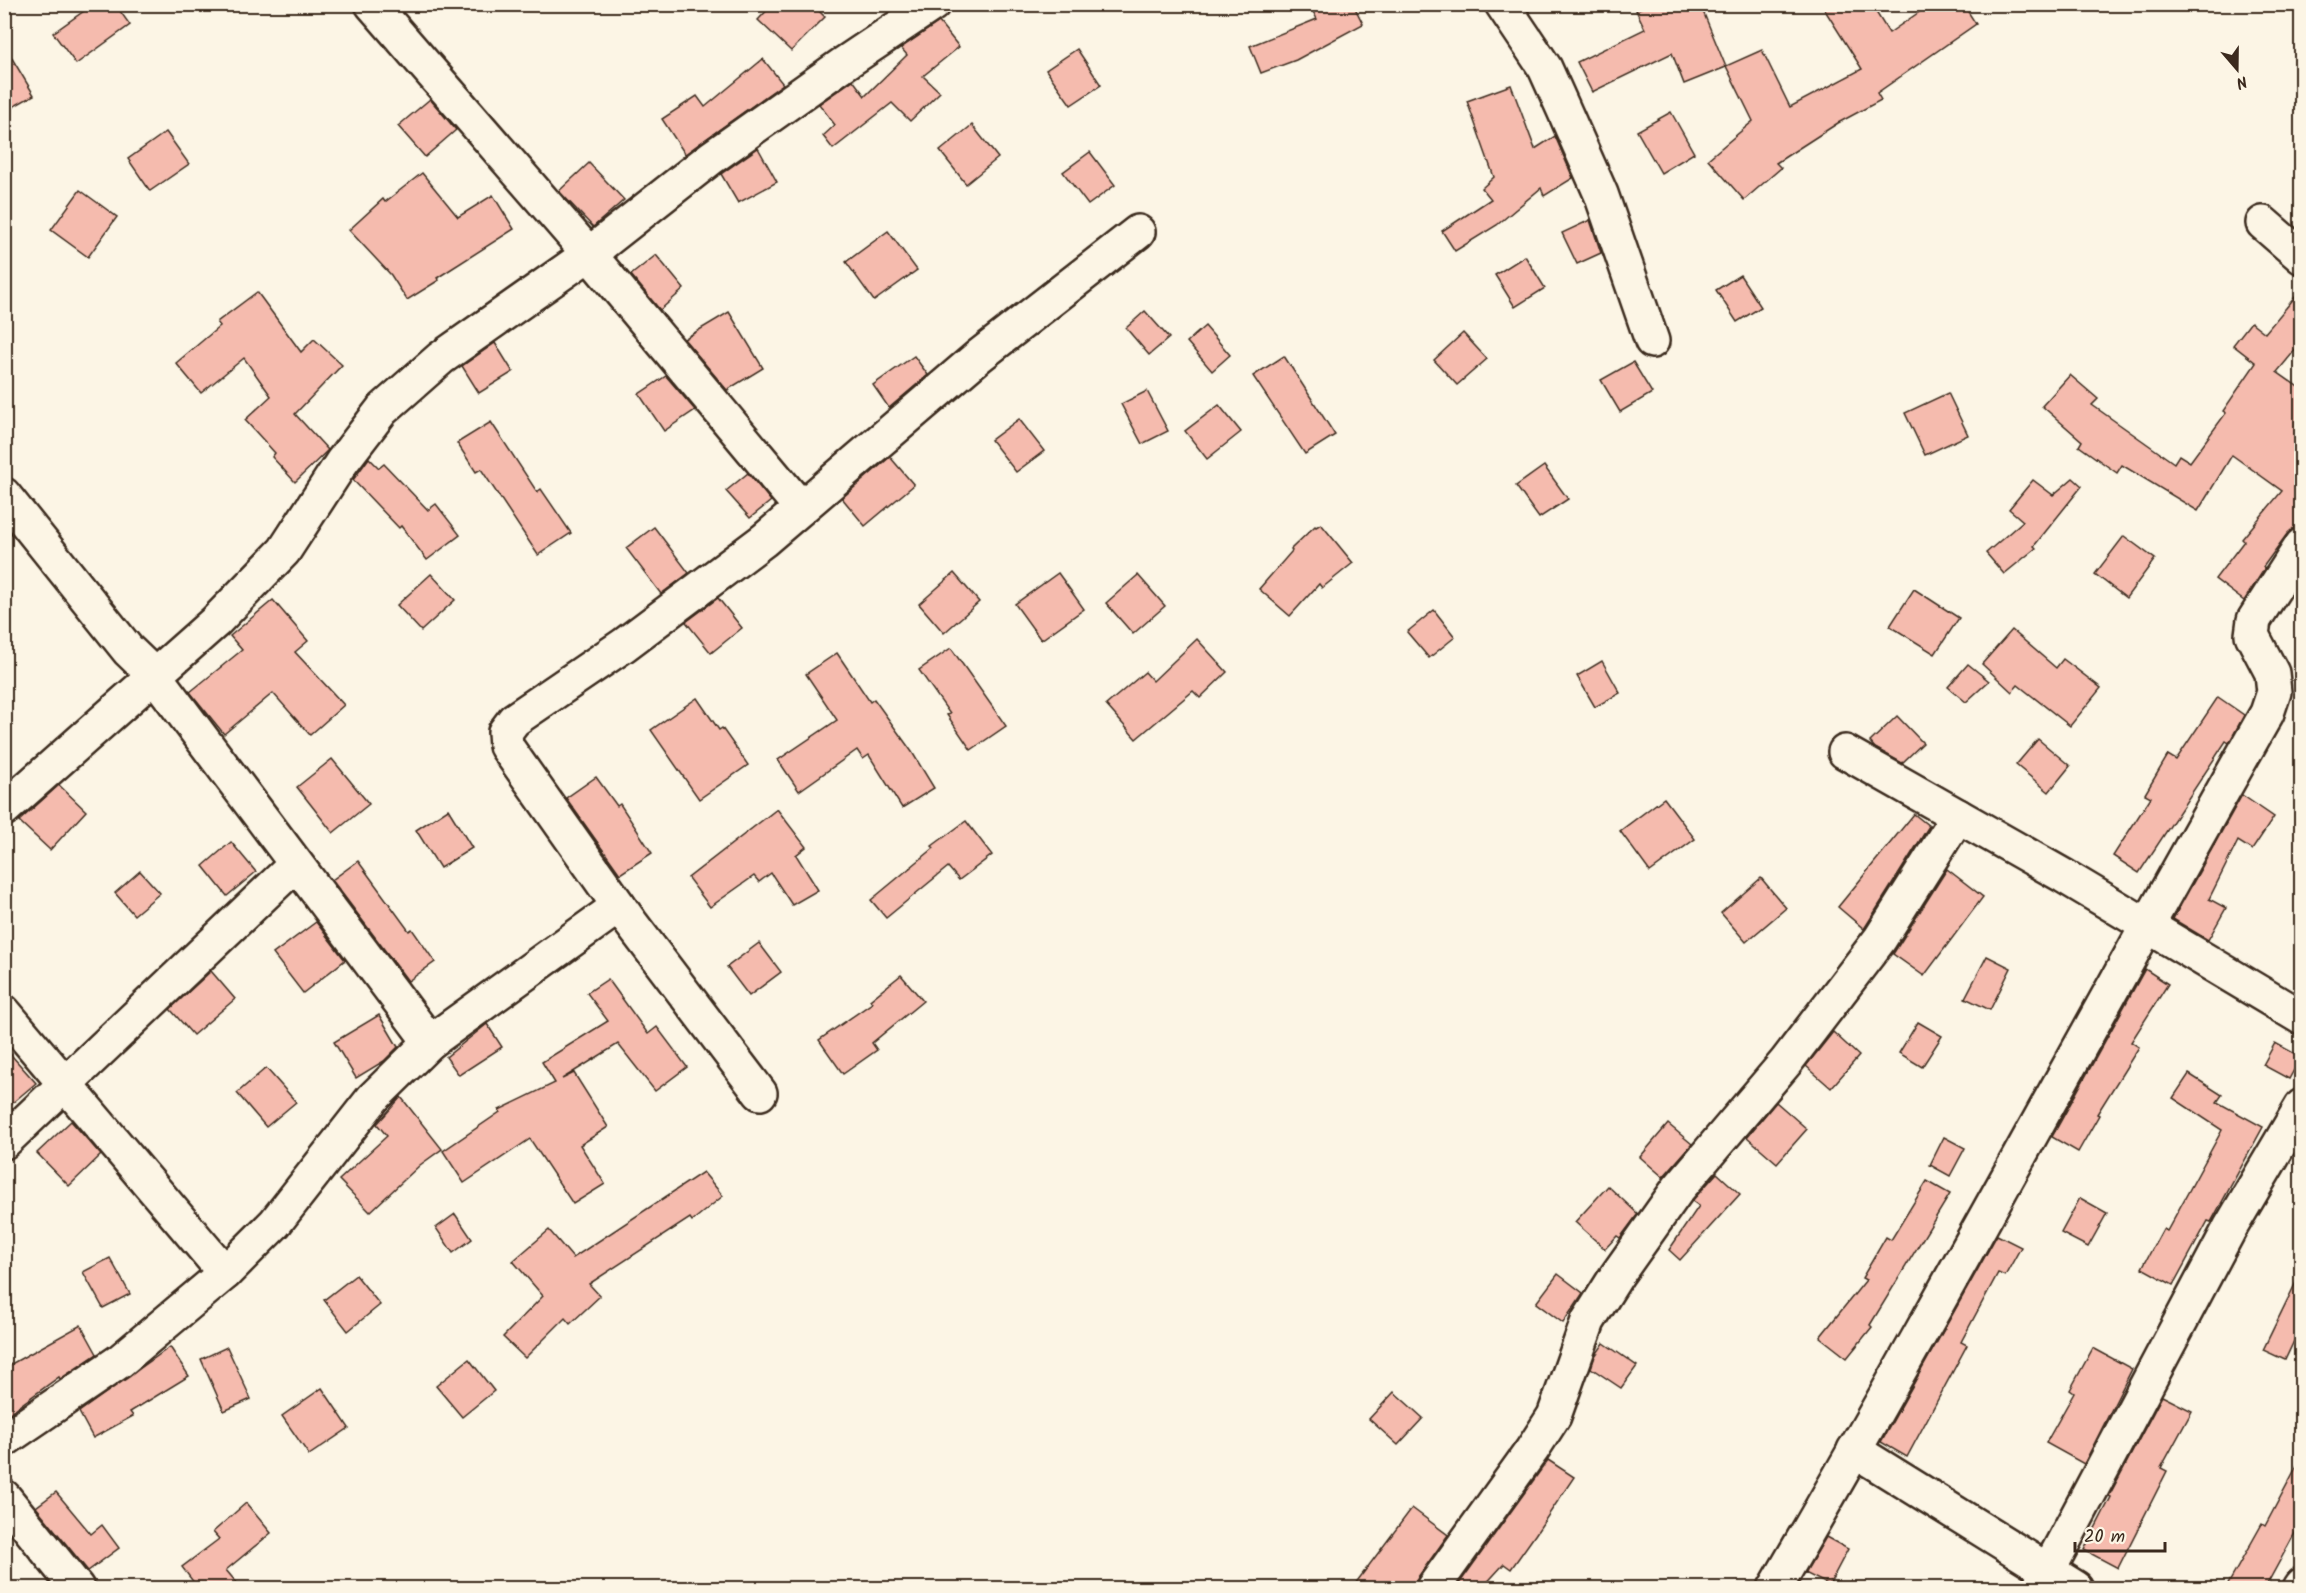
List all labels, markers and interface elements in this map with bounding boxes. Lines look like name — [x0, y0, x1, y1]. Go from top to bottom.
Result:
north arrow — [2207, 39, 2267, 99]
text: N — [2233, 68, 2251, 95]
scale bar — [2075, 1515, 2165, 1553]
text: 20 m — [2084, 1523, 2125, 1552]

